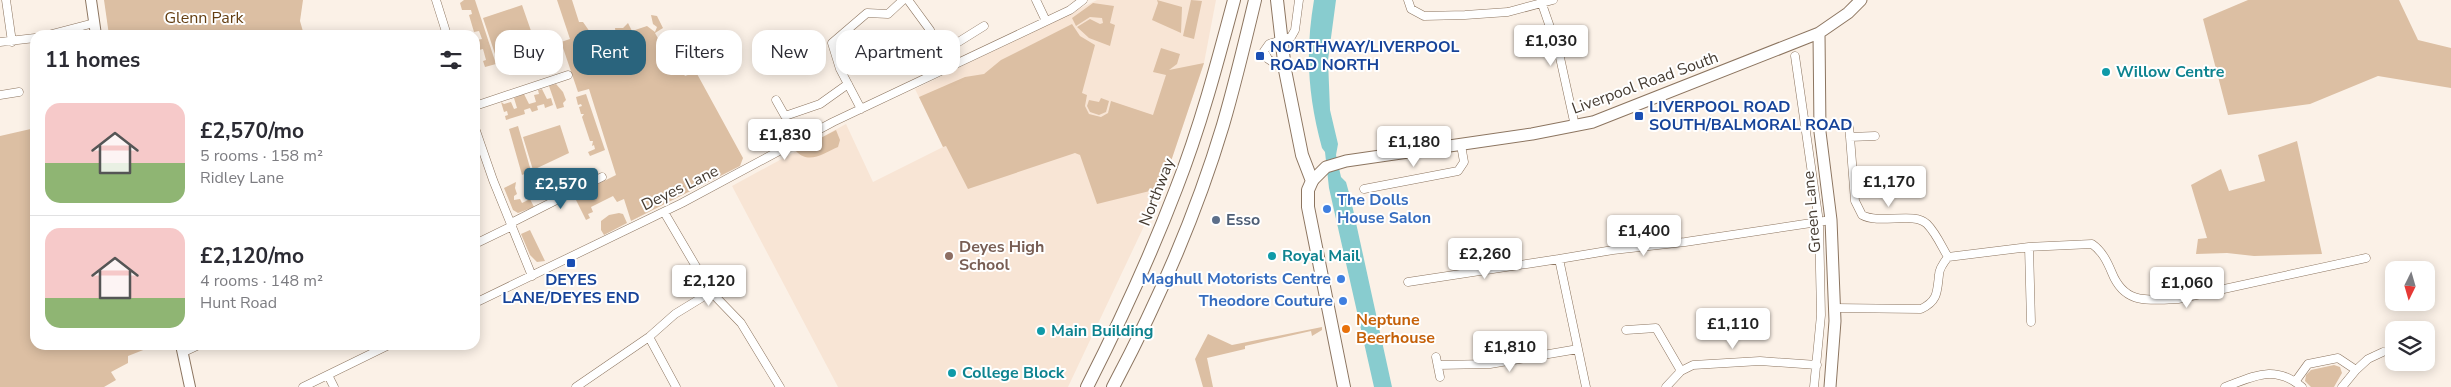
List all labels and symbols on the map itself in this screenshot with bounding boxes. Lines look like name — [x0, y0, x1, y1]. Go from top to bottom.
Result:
park label: Glenn Park — [164, 7, 245, 29]
pin: £1,030 — [1510, 24, 1592, 67]
place label: NORTHWAY/LIVERPOOL ROAD NORTH — [1270, 36, 1460, 76]
street label: Liverpool Road South — [1569, 46, 1721, 120]
marker: NORTHWAY/LIVERPOOL ROAD NORTH — [1254, 50, 1266, 62]
place label: Willow Centre — [2116, 61, 2225, 83]
marker: Willow Centre — [2100, 66, 2112, 78]
place label: LIVERPOOL ROAD SOUTH/BALMORAL ROAD — [1649, 96, 1852, 136]
marker: LIVERPOOL ROAD SOUTH/BALMORAL ROAD — [1633, 110, 1645, 122]
pin: £1,830 — [744, 119, 826, 161]
pin: £1,180 — [1373, 126, 1455, 168]
street label: Northway — [1134, 154, 1180, 229]
street label: Deyes Lane — [638, 160, 722, 216]
pin: £1,170 — [1848, 166, 1930, 208]
pin: £2,570 — [520, 168, 602, 210]
street label: Green Lane — [1797, 170, 1827, 254]
place label: The Dolls House Salon — [1337, 189, 1431, 229]
marker: The Dolls House Salon — [1321, 203, 1333, 215]
place label: Esso — [1226, 209, 1260, 231]
marker: Esso — [1210, 214, 1222, 226]
pin: £1,400 — [1603, 214, 1685, 257]
place label: Deyes High School — [959, 236, 1044, 276]
pin: £2,260 — [1444, 238, 1526, 280]
place label: Royal Mail — [1282, 245, 1360, 267]
marker: Deyes High School — [943, 250, 955, 262]
marker: Royal Mail — [1266, 250, 1278, 262]
marker: DEYES LANE/DEYES END — [565, 257, 577, 269]
north arrow — [2385, 261, 2435, 311]
pin: £2,120 — [668, 264, 750, 307]
pin: £1,060 — [2146, 266, 2228, 309]
place label: Maghull Motorists Centre — [1142, 268, 1331, 290]
place label: DEYES LANE/DEYES END — [502, 269, 640, 309]
marker: Maghull Motorists Centre — [1335, 273, 1347, 285]
place label: Theodore Couture — [1199, 290, 1333, 312]
marker: Theodore Couture — [1337, 295, 1349, 307]
pin: £1,110 — [1692, 308, 1774, 350]
place label: Neptune Beerhouse — [1356, 309, 1435, 349]
place label: Main Building — [1051, 320, 1153, 342]
marker: Neptune Beerhouse — [1340, 323, 1352, 335]
marker: Main Building — [1035, 325, 1047, 337]
pin: £1,810 — [1469, 330, 1551, 373]
place label: College Block — [962, 362, 1065, 384]
marker: College Block — [946, 367, 958, 379]

